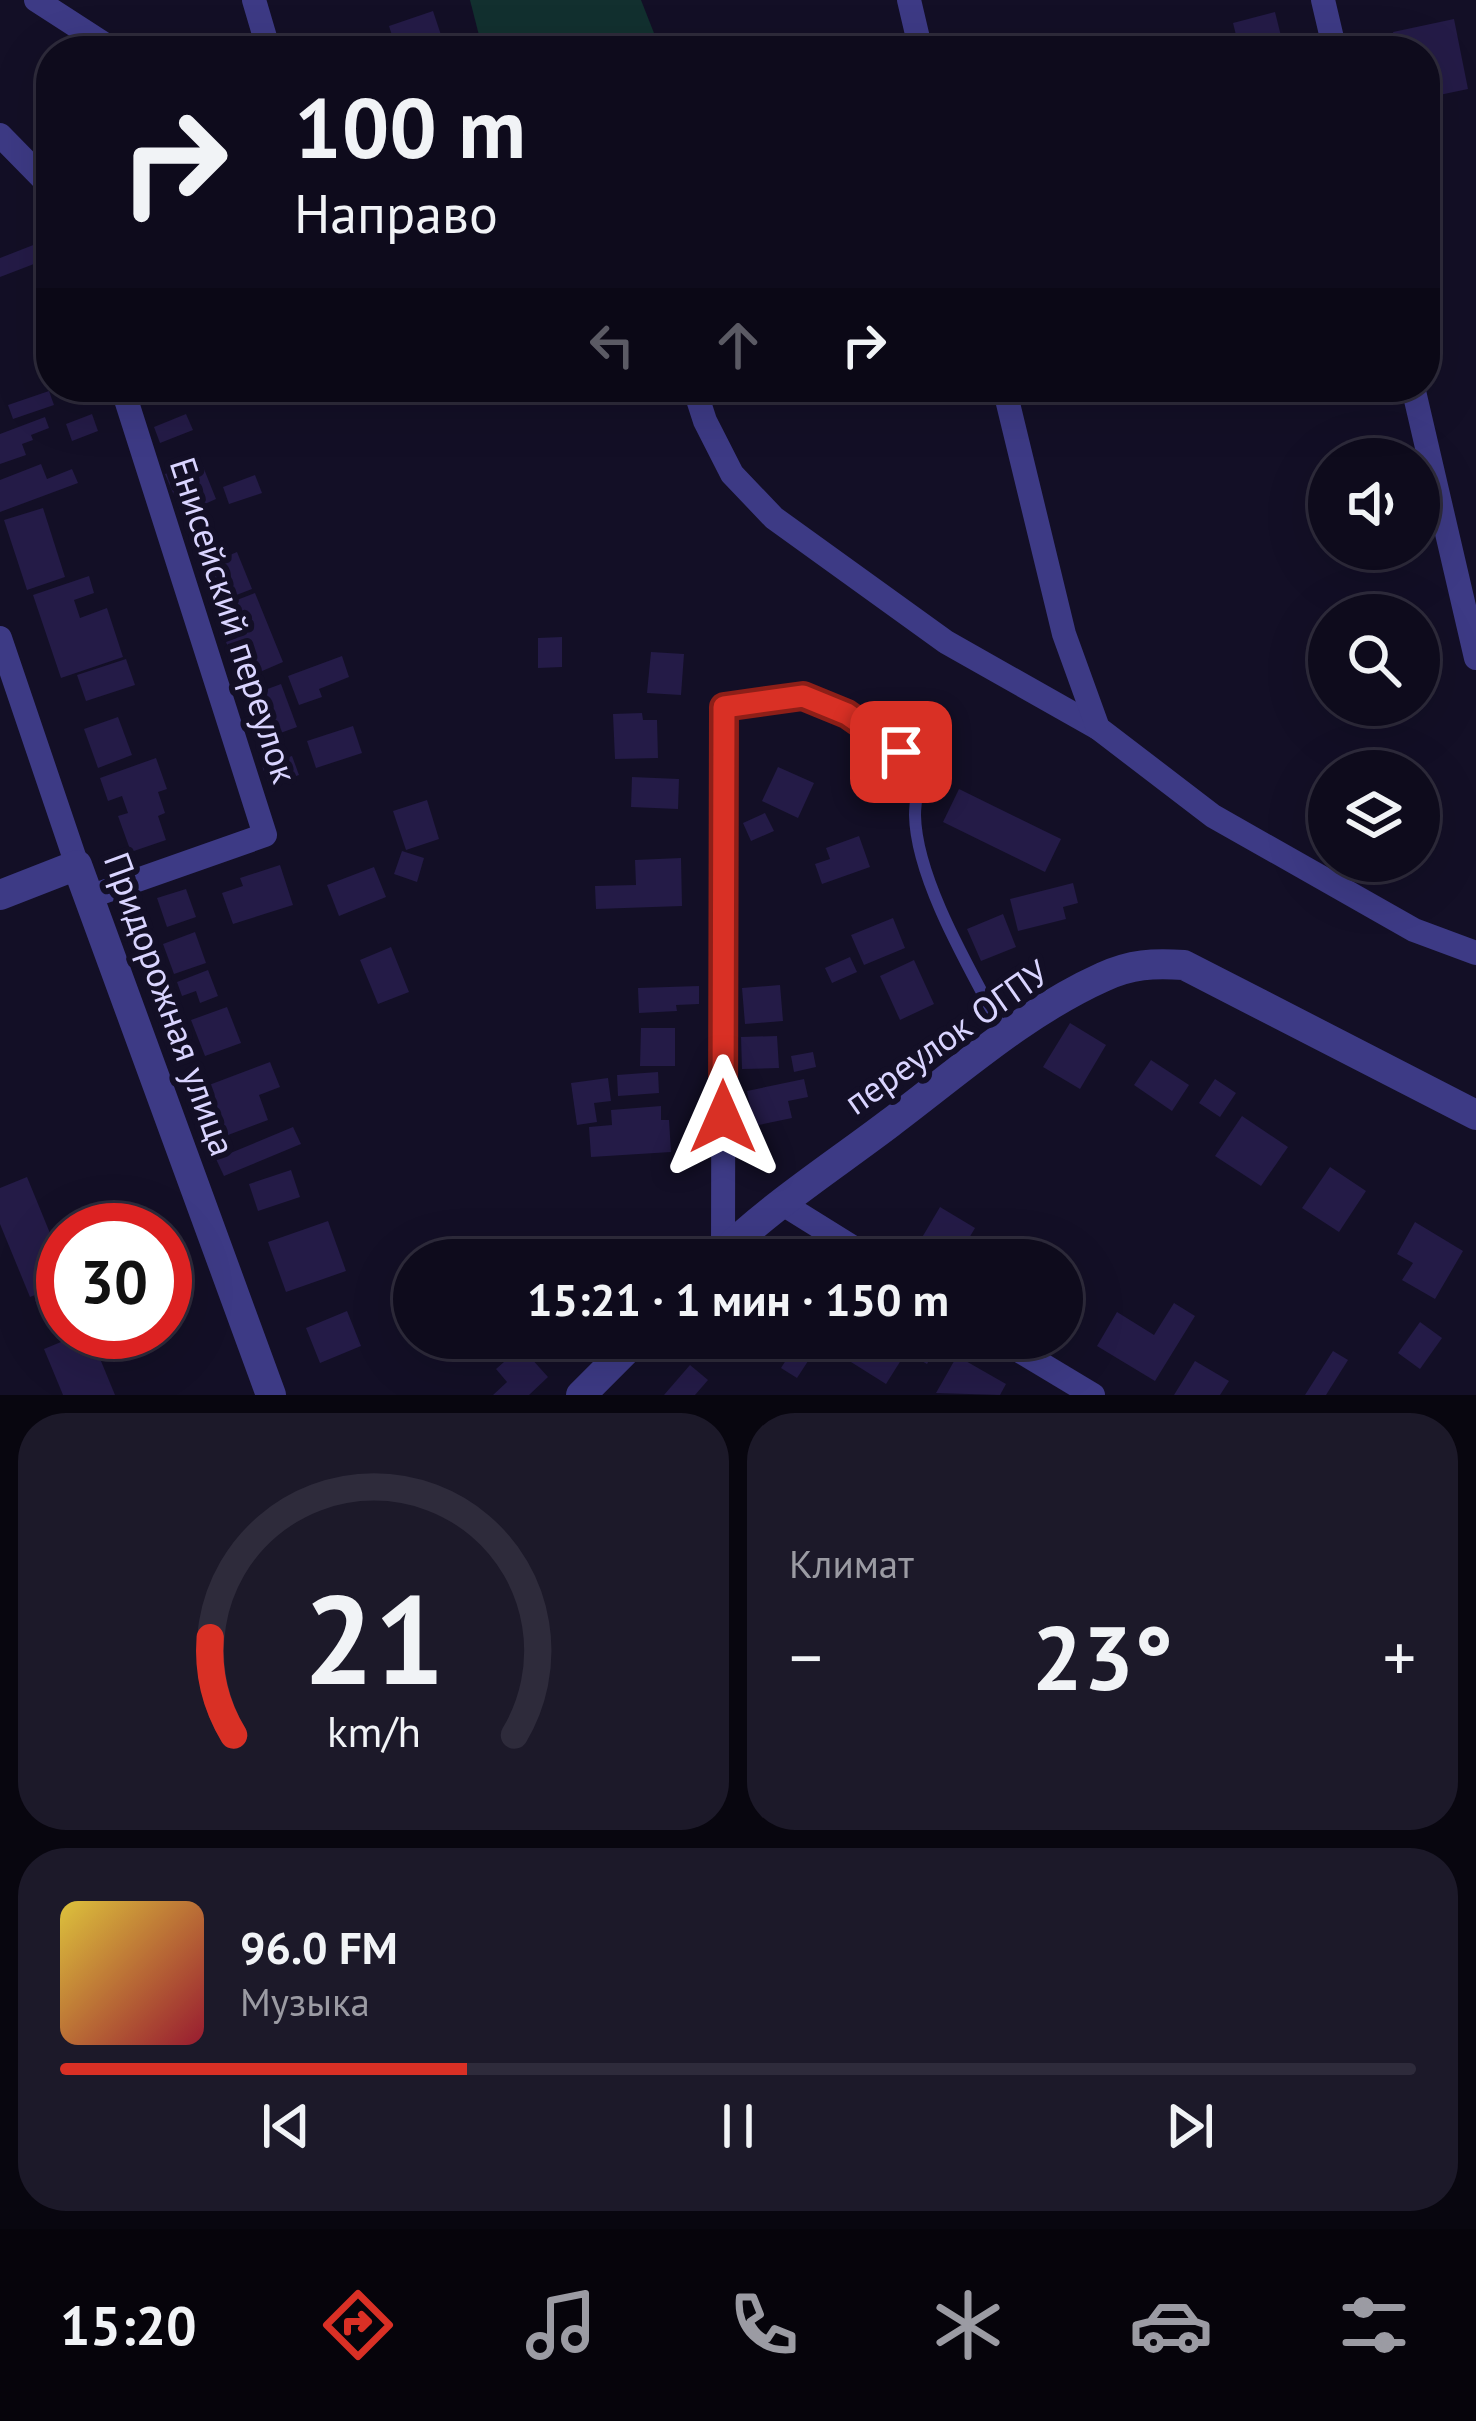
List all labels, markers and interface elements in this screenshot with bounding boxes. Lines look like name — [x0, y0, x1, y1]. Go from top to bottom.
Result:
text: 100 m — [294, 72, 526, 181]
icon: right — [96, 84, 252, 240]
text: Направо — [294, 178, 498, 248]
icon: left — [579, 312, 645, 378]
icon: ahead — [705, 312, 771, 378]
icon: right — [831, 312, 897, 378]
map controls — [1308, 438, 1440, 882]
button: sound — [1308, 438, 1440, 570]
street label: Енисейский переулок — [160, 451, 309, 789]
button: search — [1308, 594, 1440, 726]
pin — [850, 701, 952, 803]
icon: arrive — [868, 719, 934, 785]
button: layers — [1308, 750, 1440, 882]
street label: Придорожная улица — [94, 846, 247, 1162]
street label: переулок ОГПУ — [834, 949, 1057, 1124]
position arrow — [660, 1054, 786, 1180]
speed limit sign: 30 — [36, 1203, 192, 1359]
text: 15:21 · 1 мин · 150 m — [527, 1270, 949, 1328]
text: Климат — [789, 1538, 914, 1589]
text: 21 — [303, 1557, 444, 1718]
text: 23° — [1032, 1598, 1173, 1715]
text: − — [789, 1614, 822, 1699]
text: + — [1383, 1614, 1416, 1699]
text: km/h — [326, 1702, 421, 1758]
text: 96.0 FM — [240, 1918, 398, 1976]
text: Музыка — [240, 1976, 370, 2027]
icon: previous — [253, 2093, 319, 2159]
icon: pause — [705, 2093, 771, 2159]
icon: next — [1157, 2093, 1223, 2159]
icon: directions — [316, 2283, 400, 2367]
icon: music — [519, 2283, 603, 2367]
icon: phone — [722, 2283, 806, 2367]
icon: climate — [926, 2283, 1010, 2367]
icon: car — [1129, 2283, 1213, 2367]
icon: filters — [1332, 2283, 1416, 2367]
text: 15:20 — [60, 2290, 197, 2360]

